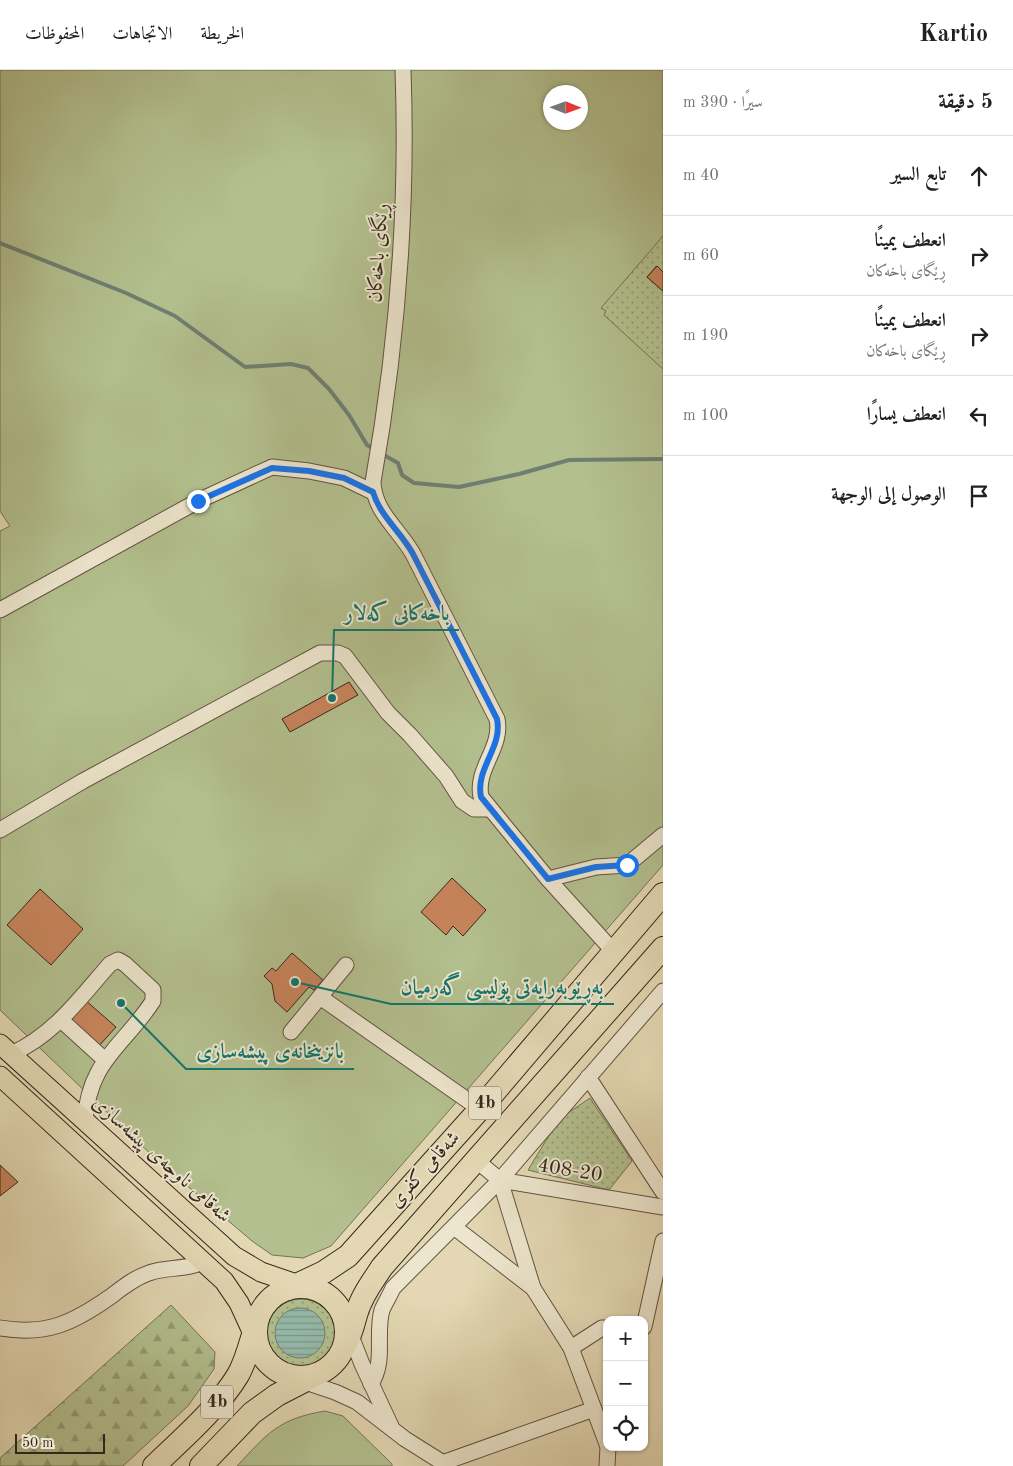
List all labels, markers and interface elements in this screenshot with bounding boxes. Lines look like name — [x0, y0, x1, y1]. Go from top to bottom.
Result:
text: Kartio — [919, 23, 988, 47]
text: المحفوظات — [25, 25, 84, 43]
text: الاتجاهات — [112, 25, 172, 43]
text: الخريطة — [200, 25, 244, 43]
north arrow — [543, 85, 588, 130]
text: 5 دقيقة — [938, 92, 993, 113]
text: سيرًا · 390 m — [683, 95, 763, 111]
icon: ahead — [965, 162, 993, 190]
text: تابع السير — [891, 166, 946, 185]
text: 40 m — [683, 168, 719, 184]
street label: ڕێگای باخەکان — [361, 202, 396, 304]
text: انعطف يمينًا — [874, 232, 946, 251]
icon: right — [965, 242, 993, 270]
text: 60 m — [683, 248, 719, 264]
text: ڕێگای باخەکان — [866, 264, 946, 280]
text: انعطف يمينًا — [874, 312, 946, 331]
icon: right — [965, 322, 993, 350]
text: 190 m — [683, 328, 728, 344]
text: ڕێگای باخەکان — [866, 344, 946, 360]
icon: left — [965, 402, 993, 430]
text: انعطف يسارًا — [867, 406, 946, 425]
text: 100 m — [683, 408, 728, 424]
icon: arrive — [965, 482, 993, 510]
text: الوصول إلى الوجهة — [831, 486, 946, 505]
route end — [187, 490, 210, 513]
callout: باخەکانی کەلار — [334, 594, 459, 630]
text: باخەکانی کەلار — [343, 600, 449, 626]
route start — [616, 854, 639, 877]
callout: بەڕێوبەرایەتی پۆلیسی گەرمیان — [391, 968, 614, 1004]
text: بەڕێوبەرایەتی پۆلیسی گەرمیان — [401, 972, 603, 1004]
callout: بانزینخانەی پیشەسازی — [186, 1033, 354, 1069]
text: بانزینخانەی پیشەسازی — [196, 1041, 344, 1065]
road number: 4b — [469, 1086, 501, 1120]
street label: شەقامی ناوچەی پیشەسازی — [87, 1093, 234, 1229]
street label: شەقامی کفری — [385, 1127, 465, 1213]
street label: 408-20 — [536, 1156, 604, 1186]
map controls — [603, 1316, 648, 1451]
button: + — [603, 1316, 648, 1361]
button: − — [603, 1361, 648, 1406]
road number: 4b — [201, 1385, 233, 1418]
button: locate — [603, 1406, 648, 1451]
scale bar — [15, 1431, 105, 1454]
text: 50 m — [22, 1436, 53, 1450]

